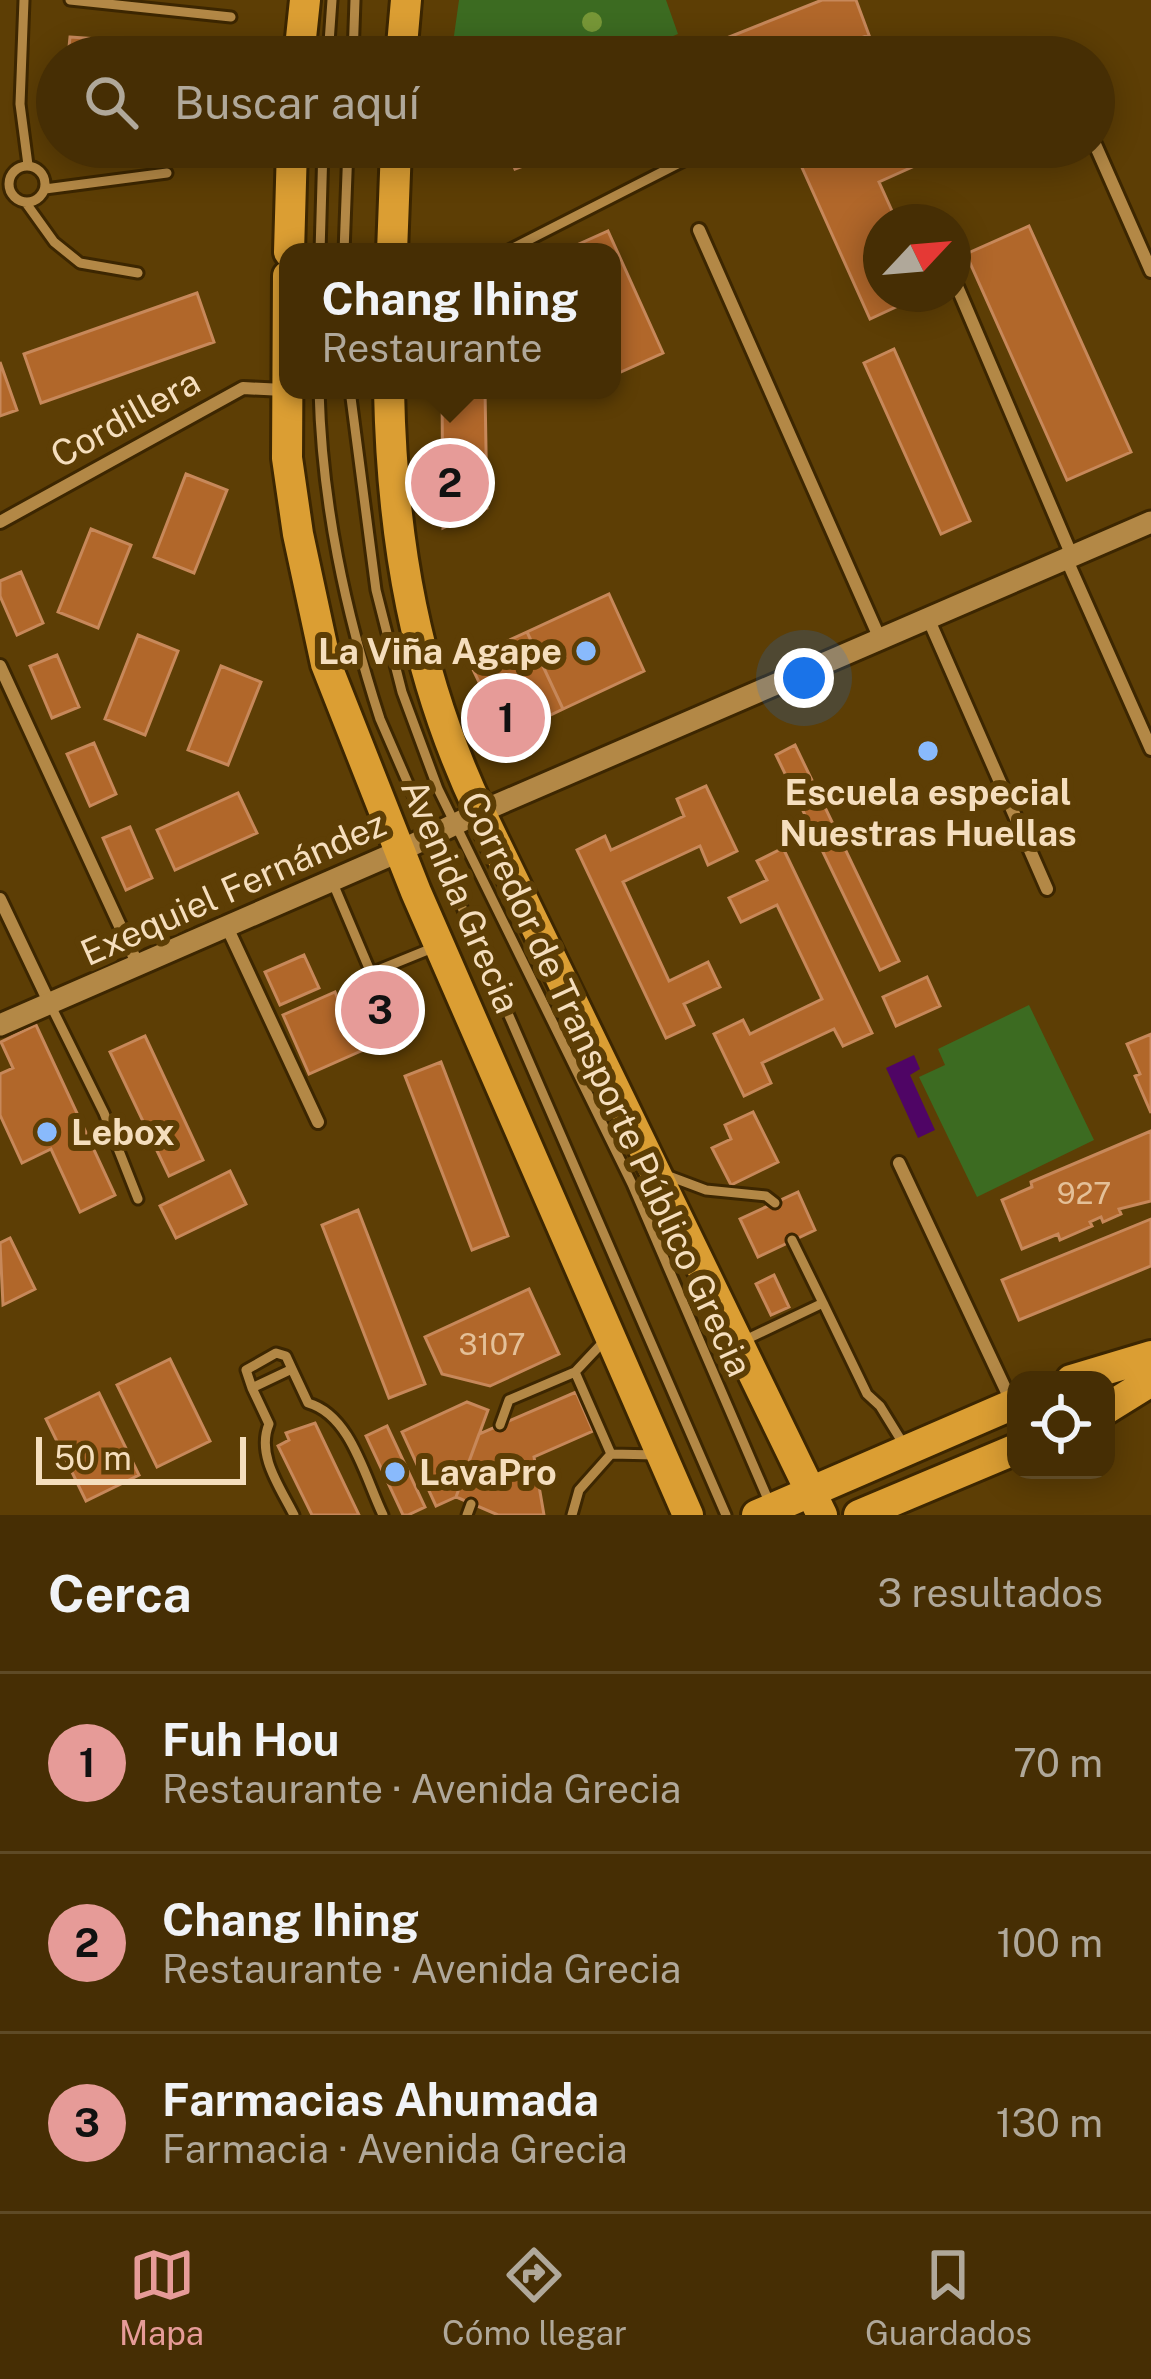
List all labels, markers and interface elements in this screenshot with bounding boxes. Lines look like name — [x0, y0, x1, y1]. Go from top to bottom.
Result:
search box — [36, 36, 1115, 168]
icon: search — [78, 69, 144, 135]
text: Buscar aquí — [174, 76, 420, 129]
north arrow — [863, 204, 971, 312]
popup — [279, 243, 621, 399]
text: Chang Ihing — [321, 272, 579, 325]
text: Restaurante — [321, 325, 542, 371]
street label: Cordillera — [43, 360, 207, 476]
pin: 2 — [411, 438, 489, 528]
place label: La Viña Agape — [318, 630, 562, 672]
marker: La Viña Agape — [573, 638, 599, 664]
your location — [774, 648, 834, 708]
pin: 1 — [467, 673, 545, 763]
marker: Escuela especial Nuestras Huellas — [915, 738, 941, 764]
place label: Escuela especial Nuestras Huellas — [779, 771, 1077, 854]
street label: Avenida Grecia — [393, 773, 529, 1019]
street label: Corredor de Transporte Público Grecia — [453, 785, 761, 1383]
street label: Exequiel Fernández — [74, 802, 392, 974]
pin: 3 — [341, 965, 419, 1055]
place label: Lebox — [71, 1111, 175, 1153]
marker: Lebox — [34, 1119, 60, 1145]
house number: 927 — [1057, 1175, 1111, 1211]
house number: 3107 — [459, 1326, 525, 1362]
map controls — [1007, 1371, 1115, 1479]
button: locate — [1007, 1371, 1115, 1479]
scale bar — [36, 1431, 246, 1484]
text: 50 m — [54, 1439, 132, 1477]
place label: LavaPro — [419, 1451, 557, 1493]
marker: LavaPro — [382, 1459, 408, 1485]
text: Cerca — [48, 1564, 192, 1623]
text: 3 resultados — [878, 1570, 1103, 1616]
text: Fuh Hou — [162, 1713, 339, 1766]
text: 1 — [79, 1740, 95, 1786]
text: 70 m — [1013, 1740, 1103, 1786]
text: Restaurante · Avenida Grecia — [162, 1766, 681, 1812]
text: Chang Ihing — [162, 1893, 419, 1946]
text: 2 — [75, 1920, 99, 1966]
text: 100 m — [996, 1920, 1103, 1966]
text: Restaurante · Avenida Grecia — [162, 1946, 681, 1992]
text: Farmacias Ahumada — [162, 2073, 599, 2126]
text: 3 — [74, 2100, 100, 2146]
text: 130 m — [996, 2100, 1103, 2146]
text: Farmacia · Avenida Grecia — [162, 2126, 628, 2172]
tab: Mapa — [119, 2242, 204, 2352]
tab: Cómo llegar — [442, 2242, 627, 2352]
tab: Guardados — [865, 2242, 1032, 2352]

